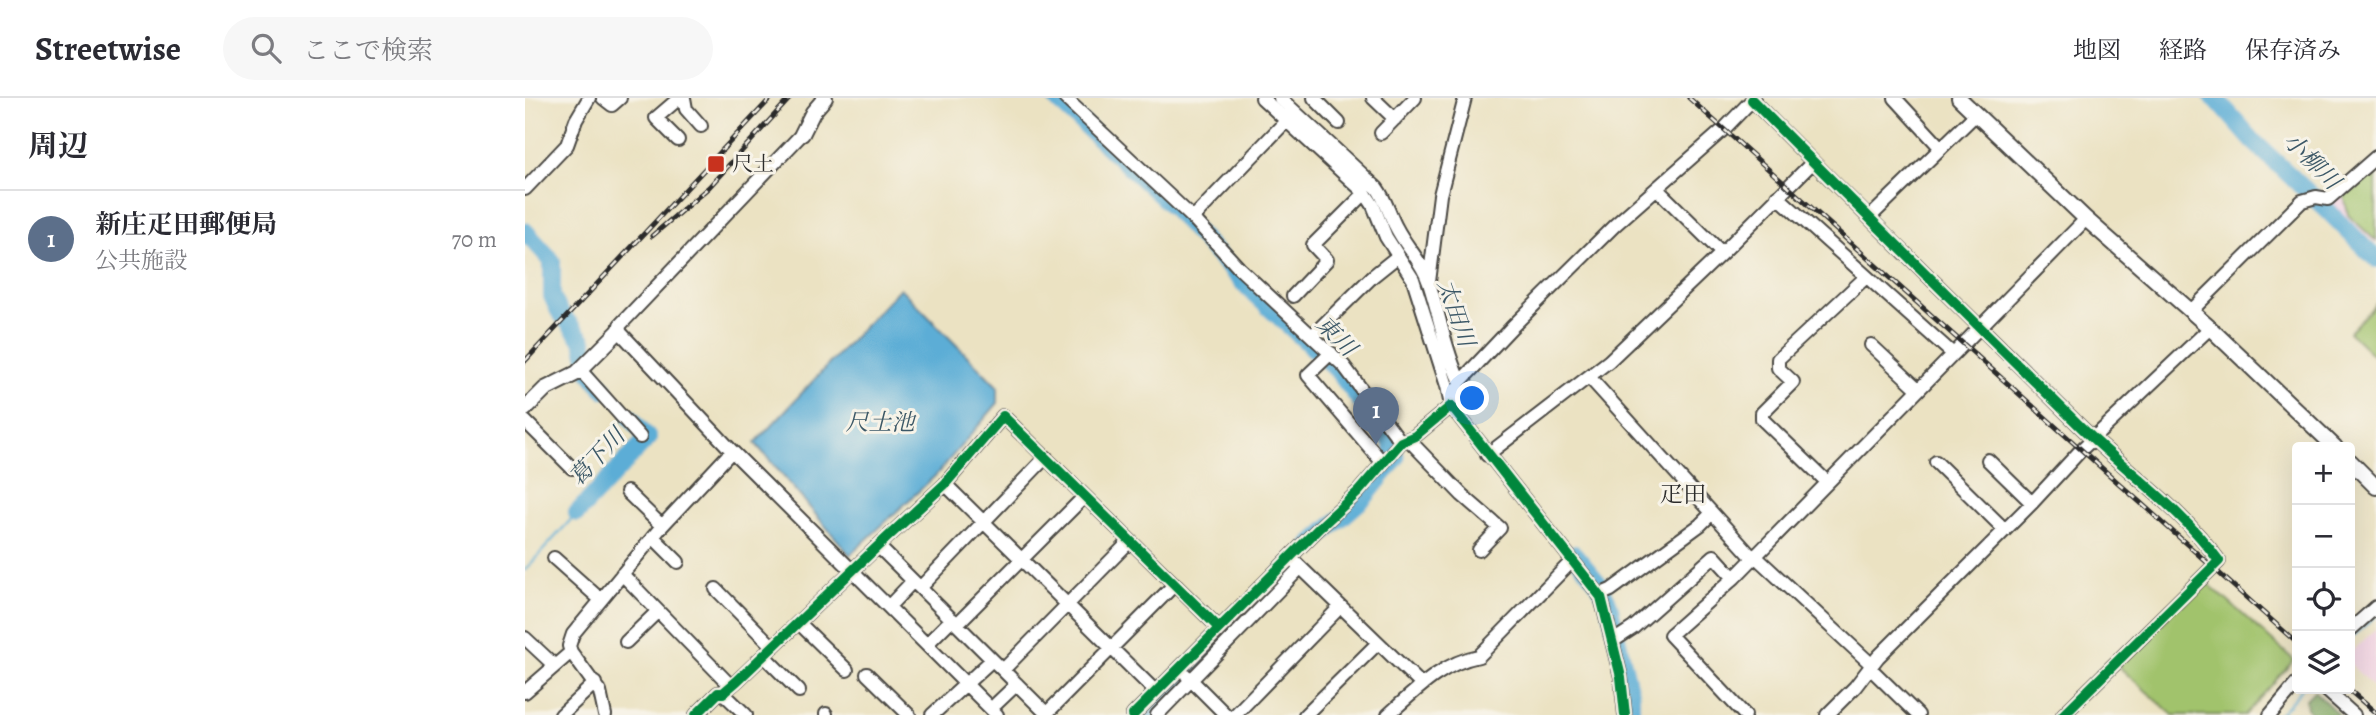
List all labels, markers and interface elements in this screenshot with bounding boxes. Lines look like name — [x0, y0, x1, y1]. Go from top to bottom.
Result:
search box — [223, 17, 713, 80]
text: Streetwise — [35, 26, 181, 71]
icon: search — [247, 29, 285, 67]
text: ここで検索 — [303, 33, 433, 68]
text: 地図 — [2073, 34, 2121, 66]
text: 経路 — [2159, 34, 2207, 66]
text: 保存済み — [2245, 34, 2341, 66]
text: 周辺 — [28, 126, 88, 166]
water label: 小柳川 — [2277, 126, 2349, 198]
place label: 尺土 — [732, 150, 774, 178]
marker: 尺土 — [706, 154, 726, 174]
text: 新庄疋田郵便局 — [95, 207, 277, 242]
text: 1 — [47, 224, 55, 255]
text: 70 m — [451, 224, 497, 255]
text: 公共施設 — [95, 245, 187, 276]
water label: 太田川 — [1430, 275, 1483, 354]
water label: 東川 — [1309, 309, 1365, 365]
your location — [1455, 381, 1489, 415]
pin: 1 — [1353, 387, 1399, 445]
water label: 尺土池 — [846, 407, 918, 438]
water label: 葛下川 — [562, 419, 634, 493]
map controls — [2292, 442, 2355, 694]
button: + — [2292, 442, 2355, 505]
district label: 疋田 — [1660, 479, 1706, 510]
button: − — [2292, 505, 2355, 568]
button: locate — [2292, 568, 2355, 631]
button: layers — [2292, 631, 2355, 694]

